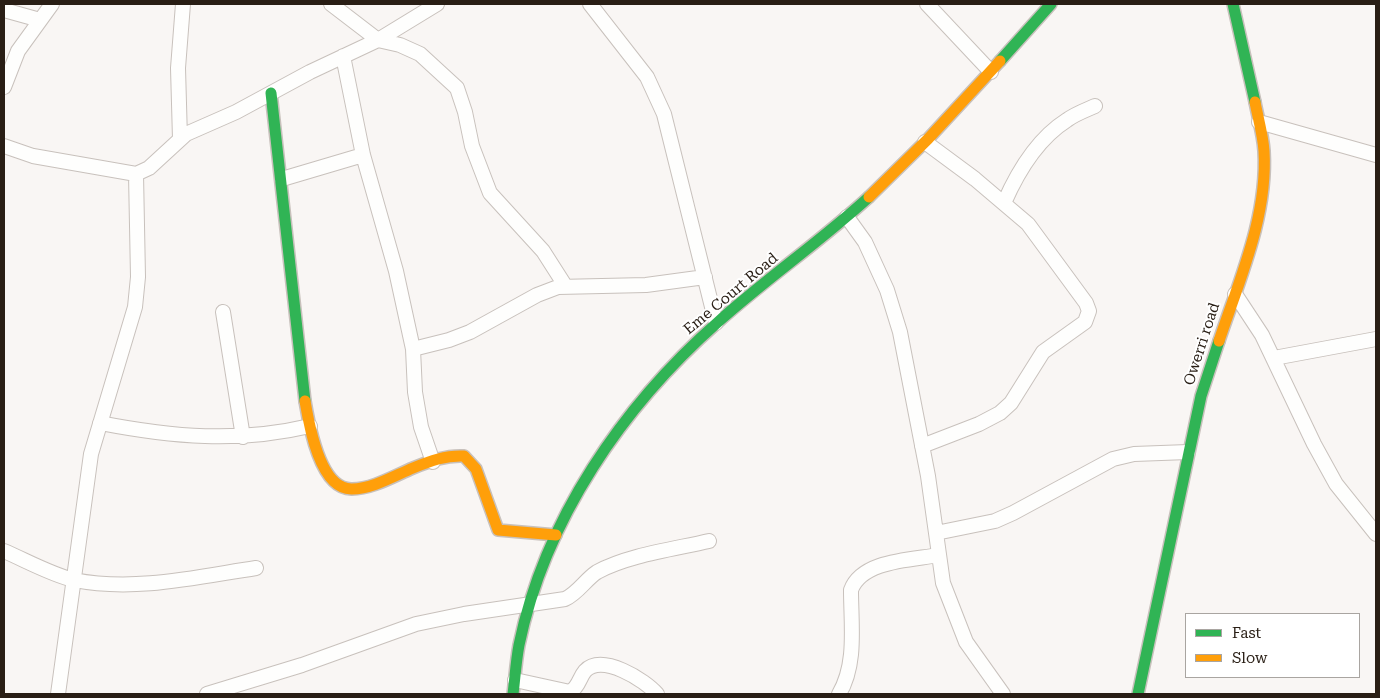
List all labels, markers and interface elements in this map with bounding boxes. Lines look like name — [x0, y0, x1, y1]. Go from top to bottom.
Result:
street label: Eme Court Road — [680, 249, 782, 339]
street label: Owerri road — [1180, 300, 1224, 388]
legend — [1185, 613, 1360, 678]
text: Fast — [1232, 624, 1261, 642]
text: Slow — [1232, 649, 1267, 667]

